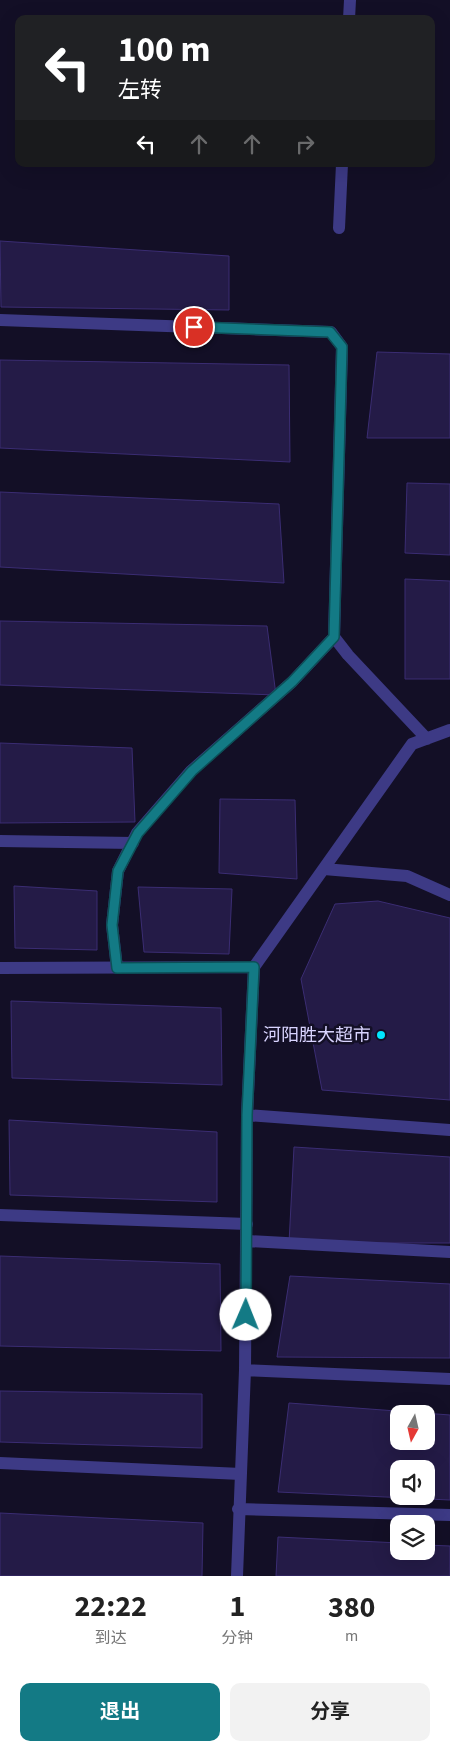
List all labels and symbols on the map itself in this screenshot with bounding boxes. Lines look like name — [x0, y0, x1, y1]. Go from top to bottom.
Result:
pin — [173, 306, 215, 348]
place label: 河阳胜大超市 — [263, 1023, 371, 1048]
marker: 河阳胜大超市 — [375, 1029, 387, 1041]
position arrow — [219, 1288, 271, 1340]
north arrow — [390, 1405, 435, 1450]

